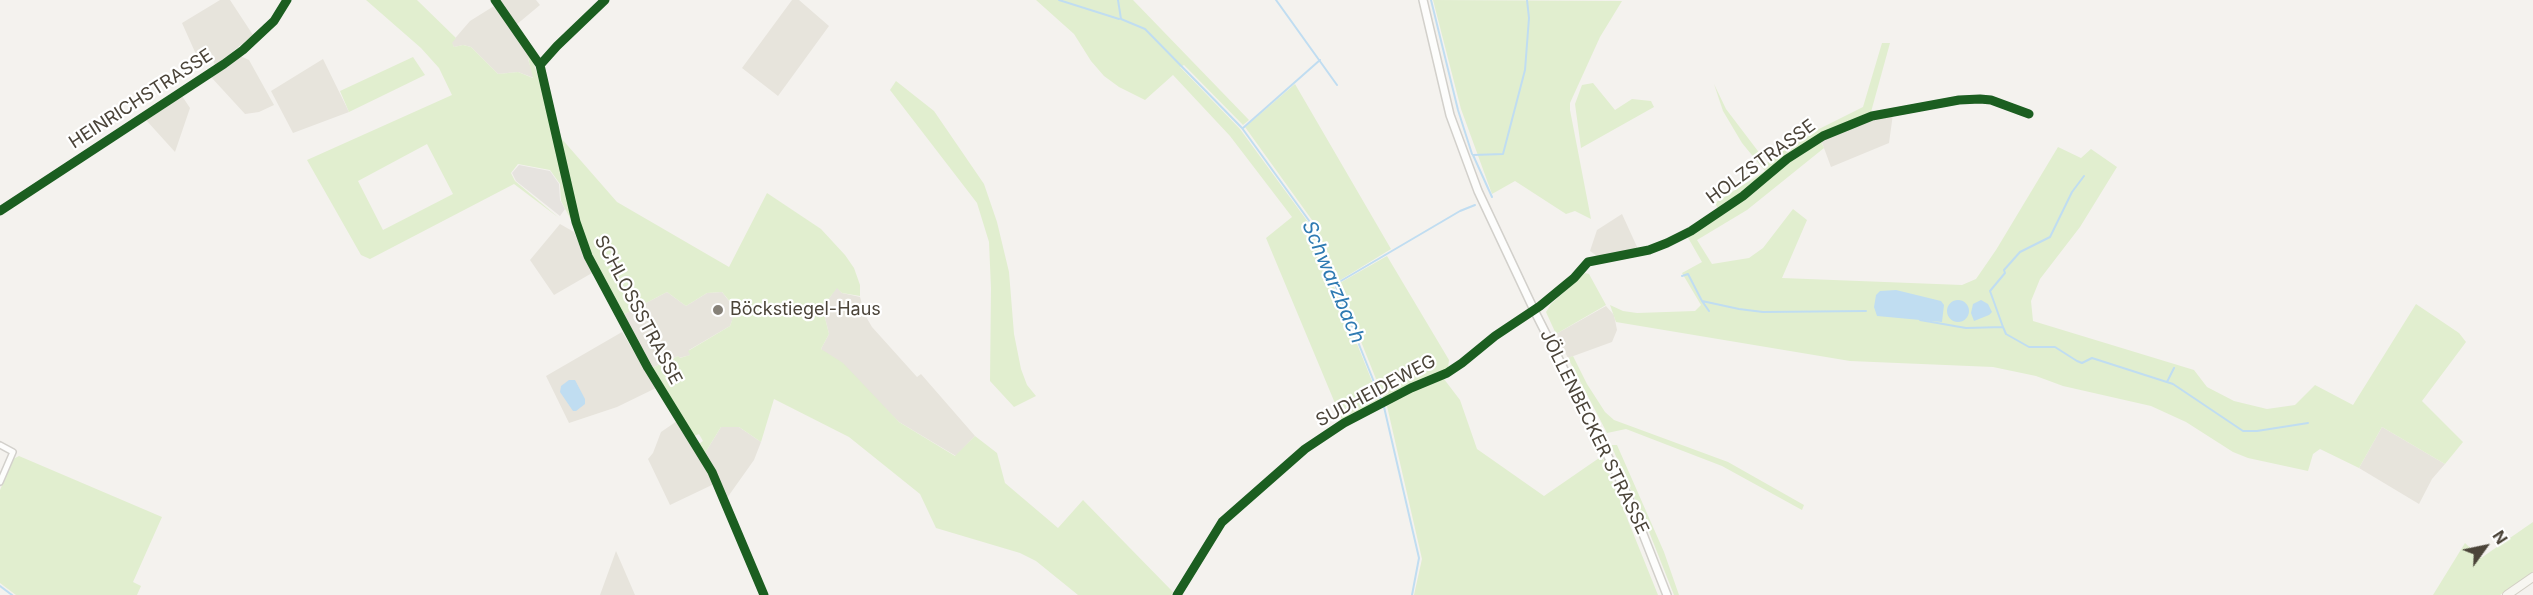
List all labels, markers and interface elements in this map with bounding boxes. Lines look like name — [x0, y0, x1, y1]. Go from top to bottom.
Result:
street label: HEINRICHSTRASSE — [65, 45, 217, 153]
street label: HOLZSTRASSE — [1702, 115, 1820, 209]
water label: Schwarzbach — [1296, 217, 1370, 347]
street label: SCHLOSSSTRASSE — [590, 232, 686, 388]
place label: Böckstiegel-Haus — [730, 299, 881, 321]
marker: Böckstiegel-Haus — [711, 303, 725, 317]
street label: JÖLLENBECKER STRASSE — [1535, 326, 1653, 538]
street label: SUDHEIDEWEG — [1312, 350, 1440, 432]
north arrow — [2455, 517, 2515, 577]
text: N — [2488, 527, 2512, 548]

